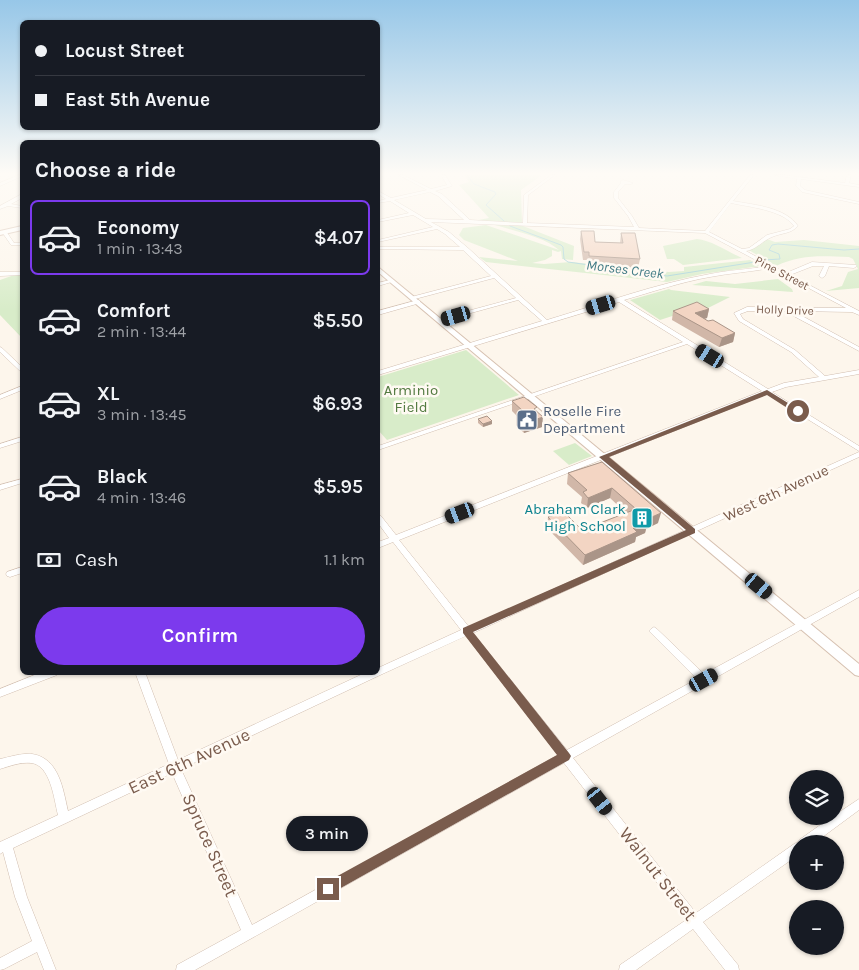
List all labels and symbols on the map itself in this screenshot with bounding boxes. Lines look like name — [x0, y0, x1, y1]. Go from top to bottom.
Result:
street label: Pine Street — [752, 253, 812, 293]
water label: Morses Creek — [585, 256, 665, 283]
car — [584, 293, 617, 317]
street label: Holly Drive — [756, 302, 814, 318]
car — [439, 305, 472, 327]
car — [693, 342, 726, 370]
park label: Arminio Field — [384, 381, 438, 416]
route start — [787, 400, 809, 422]
place label: Roselle Fire Department — [543, 402, 625, 437]
public building icon: Roselle Fire Department — [515, 408, 539, 432]
street label: West 6th Avenue — [721, 461, 831, 525]
place label: Abraham Clark High School — [524, 500, 626, 535]
car — [443, 501, 476, 525]
building icon: Abraham Clark High School — [630, 506, 654, 530]
car — [742, 571, 775, 601]
car — [687, 666, 720, 694]
street label: East 6th Avenue — [125, 723, 253, 799]
car — [584, 785, 615, 817]
street label: Spruce Street — [177, 790, 243, 900]
callout: 3 min — [287, 816, 369, 852]
street label: Walnut Street — [615, 823, 701, 925]
route end — [317, 878, 339, 900]

